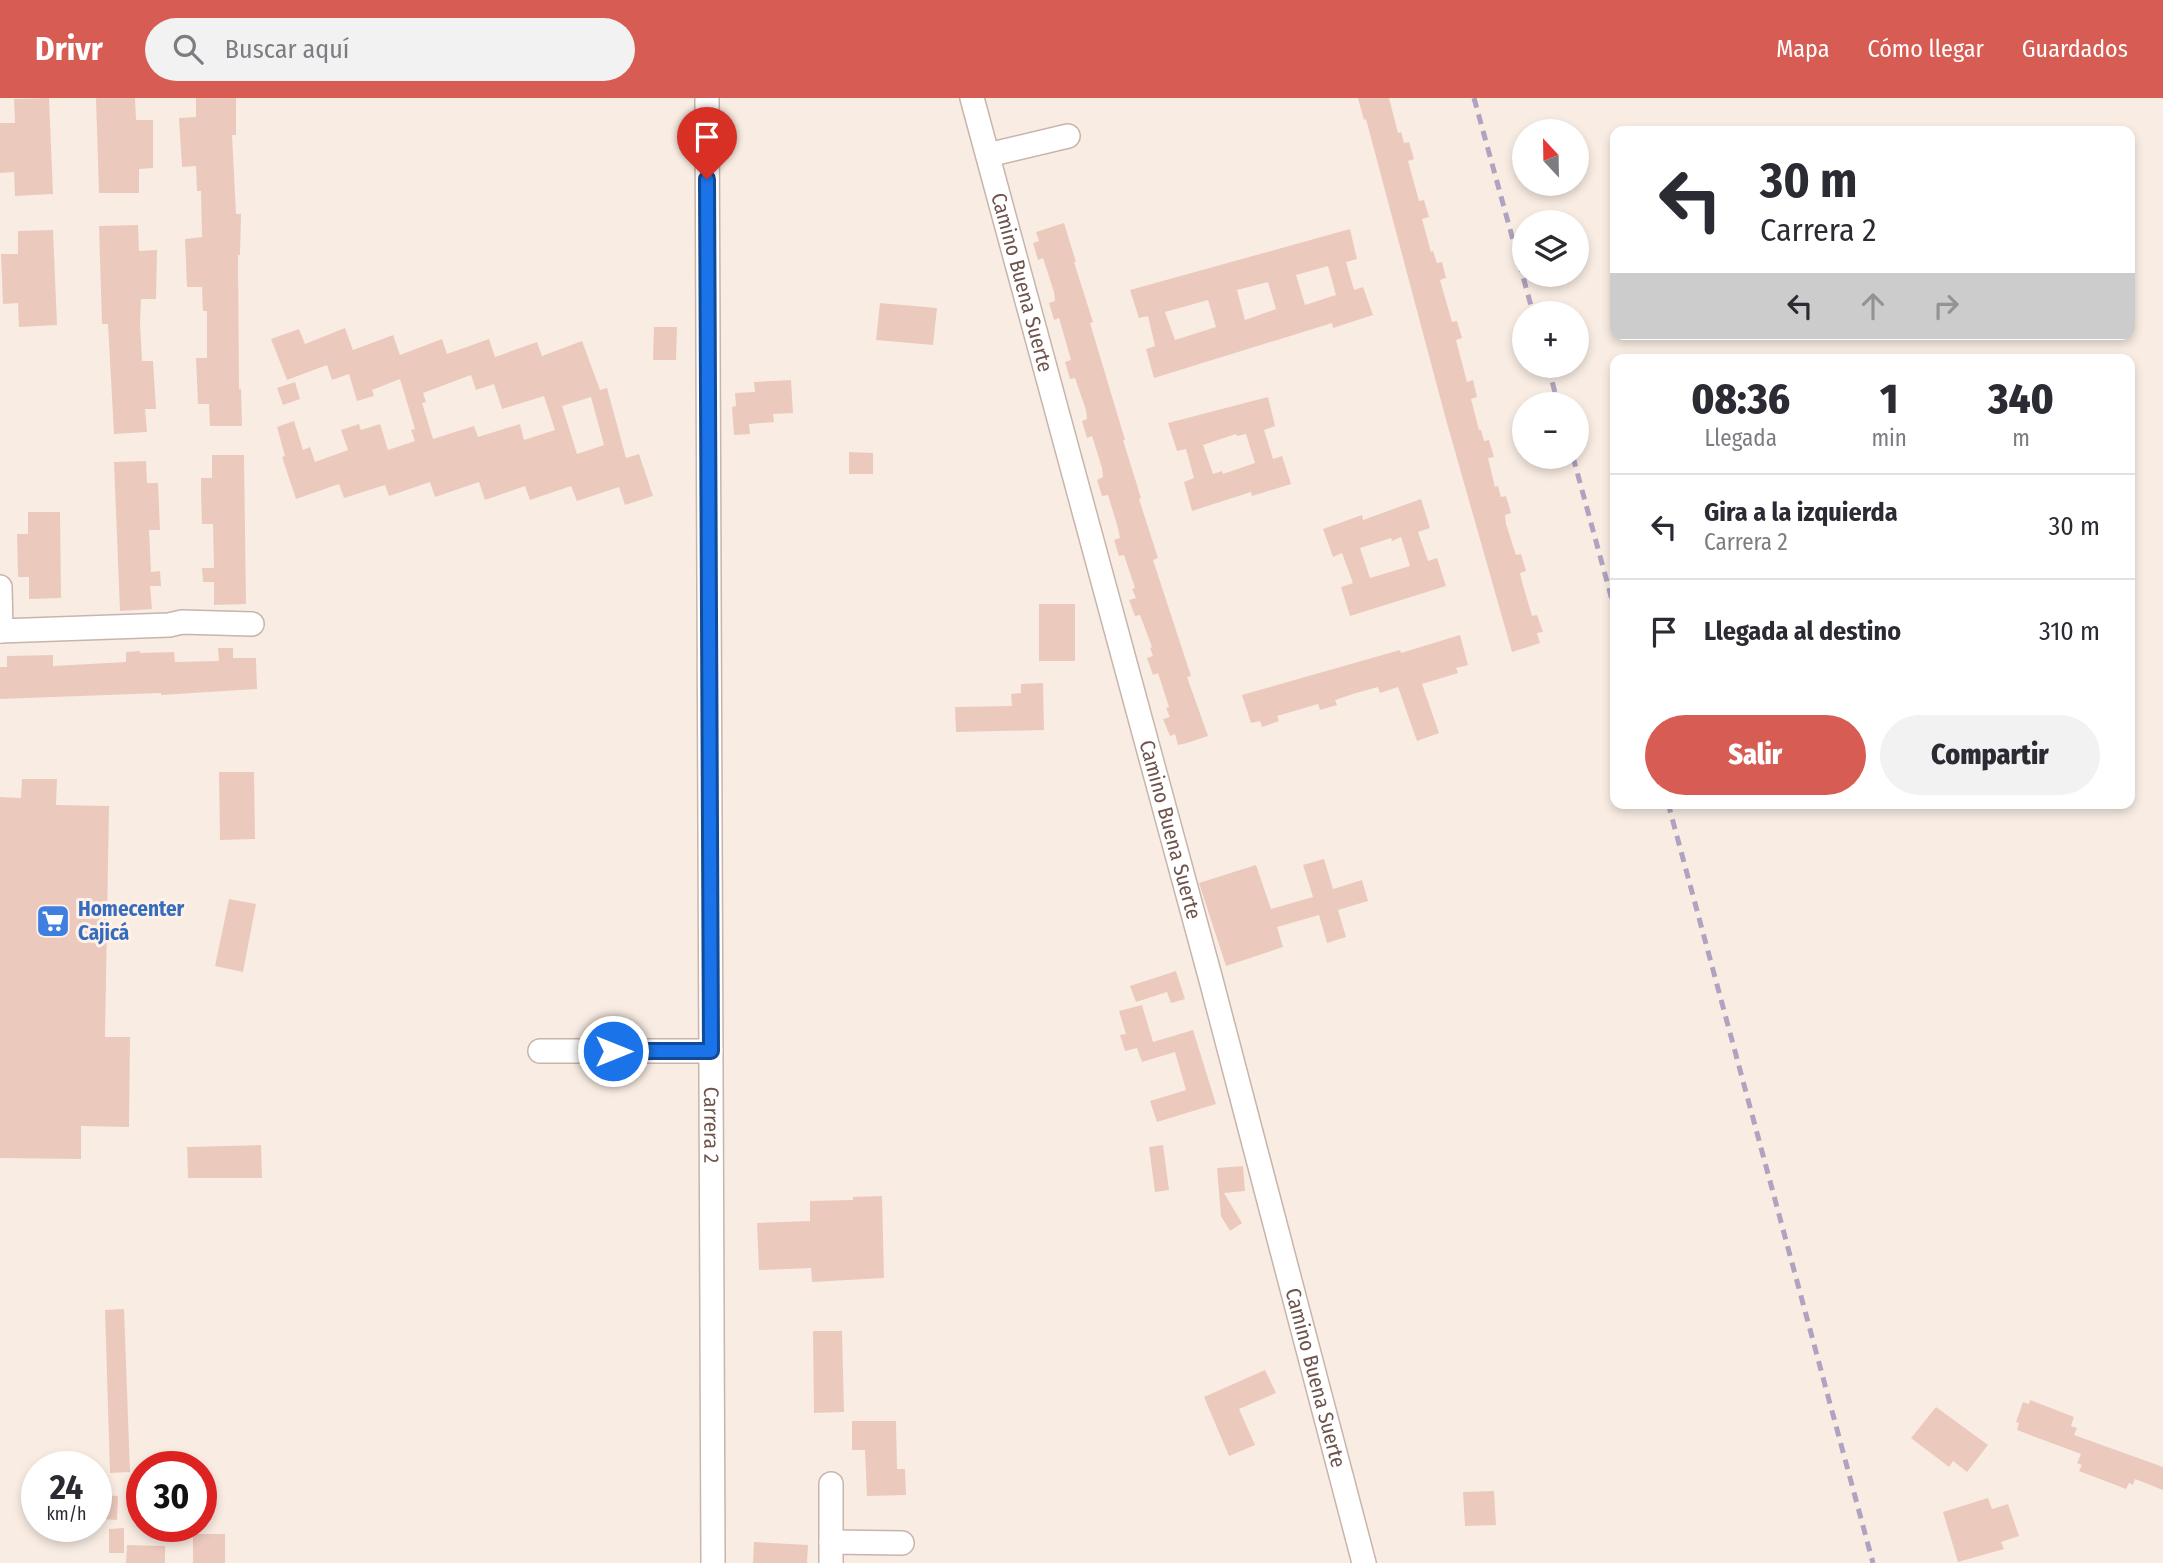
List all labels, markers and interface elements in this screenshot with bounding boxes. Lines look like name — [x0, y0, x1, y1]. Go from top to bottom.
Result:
search box — [145, 18, 635, 81]
text: Drivr — [35, 29, 103, 69]
icon: search — [169, 30, 207, 68]
text: Buscar aquí — [225, 34, 349, 65]
text: Mapa — [1776, 35, 1829, 63]
text: Cómo llegar — [1867, 35, 1984, 63]
text: Guardados — [2022, 35, 2128, 63]
pin — [677, 107, 737, 179]
icon: arrive — [688, 118, 726, 156]
north arrow — [1512, 119, 1589, 196]
map controls — [1512, 119, 1589, 469]
text: 30 m — [1760, 151, 1858, 210]
icon: left — [1645, 154, 1736, 245]
street label: Camino Buena Suerte — [985, 190, 1059, 375]
button: layers — [1512, 210, 1589, 287]
text: Carrera 2 — [1760, 211, 1876, 249]
icon: left — [1781, 287, 1819, 325]
icon: ahead — [1854, 287, 1892, 325]
icon: right — [1927, 287, 1965, 325]
button: + — [1512, 301, 1589, 378]
text: 08:36 — [1691, 374, 1790, 424]
text: 1 — [1880, 374, 1898, 424]
text: 340 — [1988, 374, 2054, 424]
button: − — [1512, 392, 1589, 469]
text: Llegada — [1704, 424, 1777, 452]
text: min — [1871, 424, 1907, 452]
text: m — [2012, 424, 2030, 452]
text: Gira a la izquierda — [1704, 497, 1898, 528]
icon: left — [1645, 508, 1683, 546]
text: 30 m — [2049, 511, 2100, 542]
text: Carrera 2 — [1704, 528, 1788, 556]
icon: arrive — [1645, 613, 1683, 651]
text: Llegada al destino — [1704, 616, 1901, 647]
text: 310 m — [2039, 616, 2100, 647]
button: Salir — [1645, 715, 1866, 795]
button: Compartir — [1880, 715, 2100, 795]
street label: Camino Buena Suerte — [1134, 737, 1207, 922]
place label: Homecenter Cajicá — [78, 896, 185, 946]
supermarket icon: Homecenter Cajicá — [34, 902, 72, 940]
position arrow — [576, 1014, 650, 1088]
street label: Carrera 2 — [698, 1087, 724, 1163]
street label: Camino Buena Suerte — [1279, 1285, 1351, 1470]
speed limit sign: 30 — [126, 1451, 217, 1542]
text: 24 — [50, 1466, 83, 1508]
text: km/h — [46, 1503, 87, 1525]

